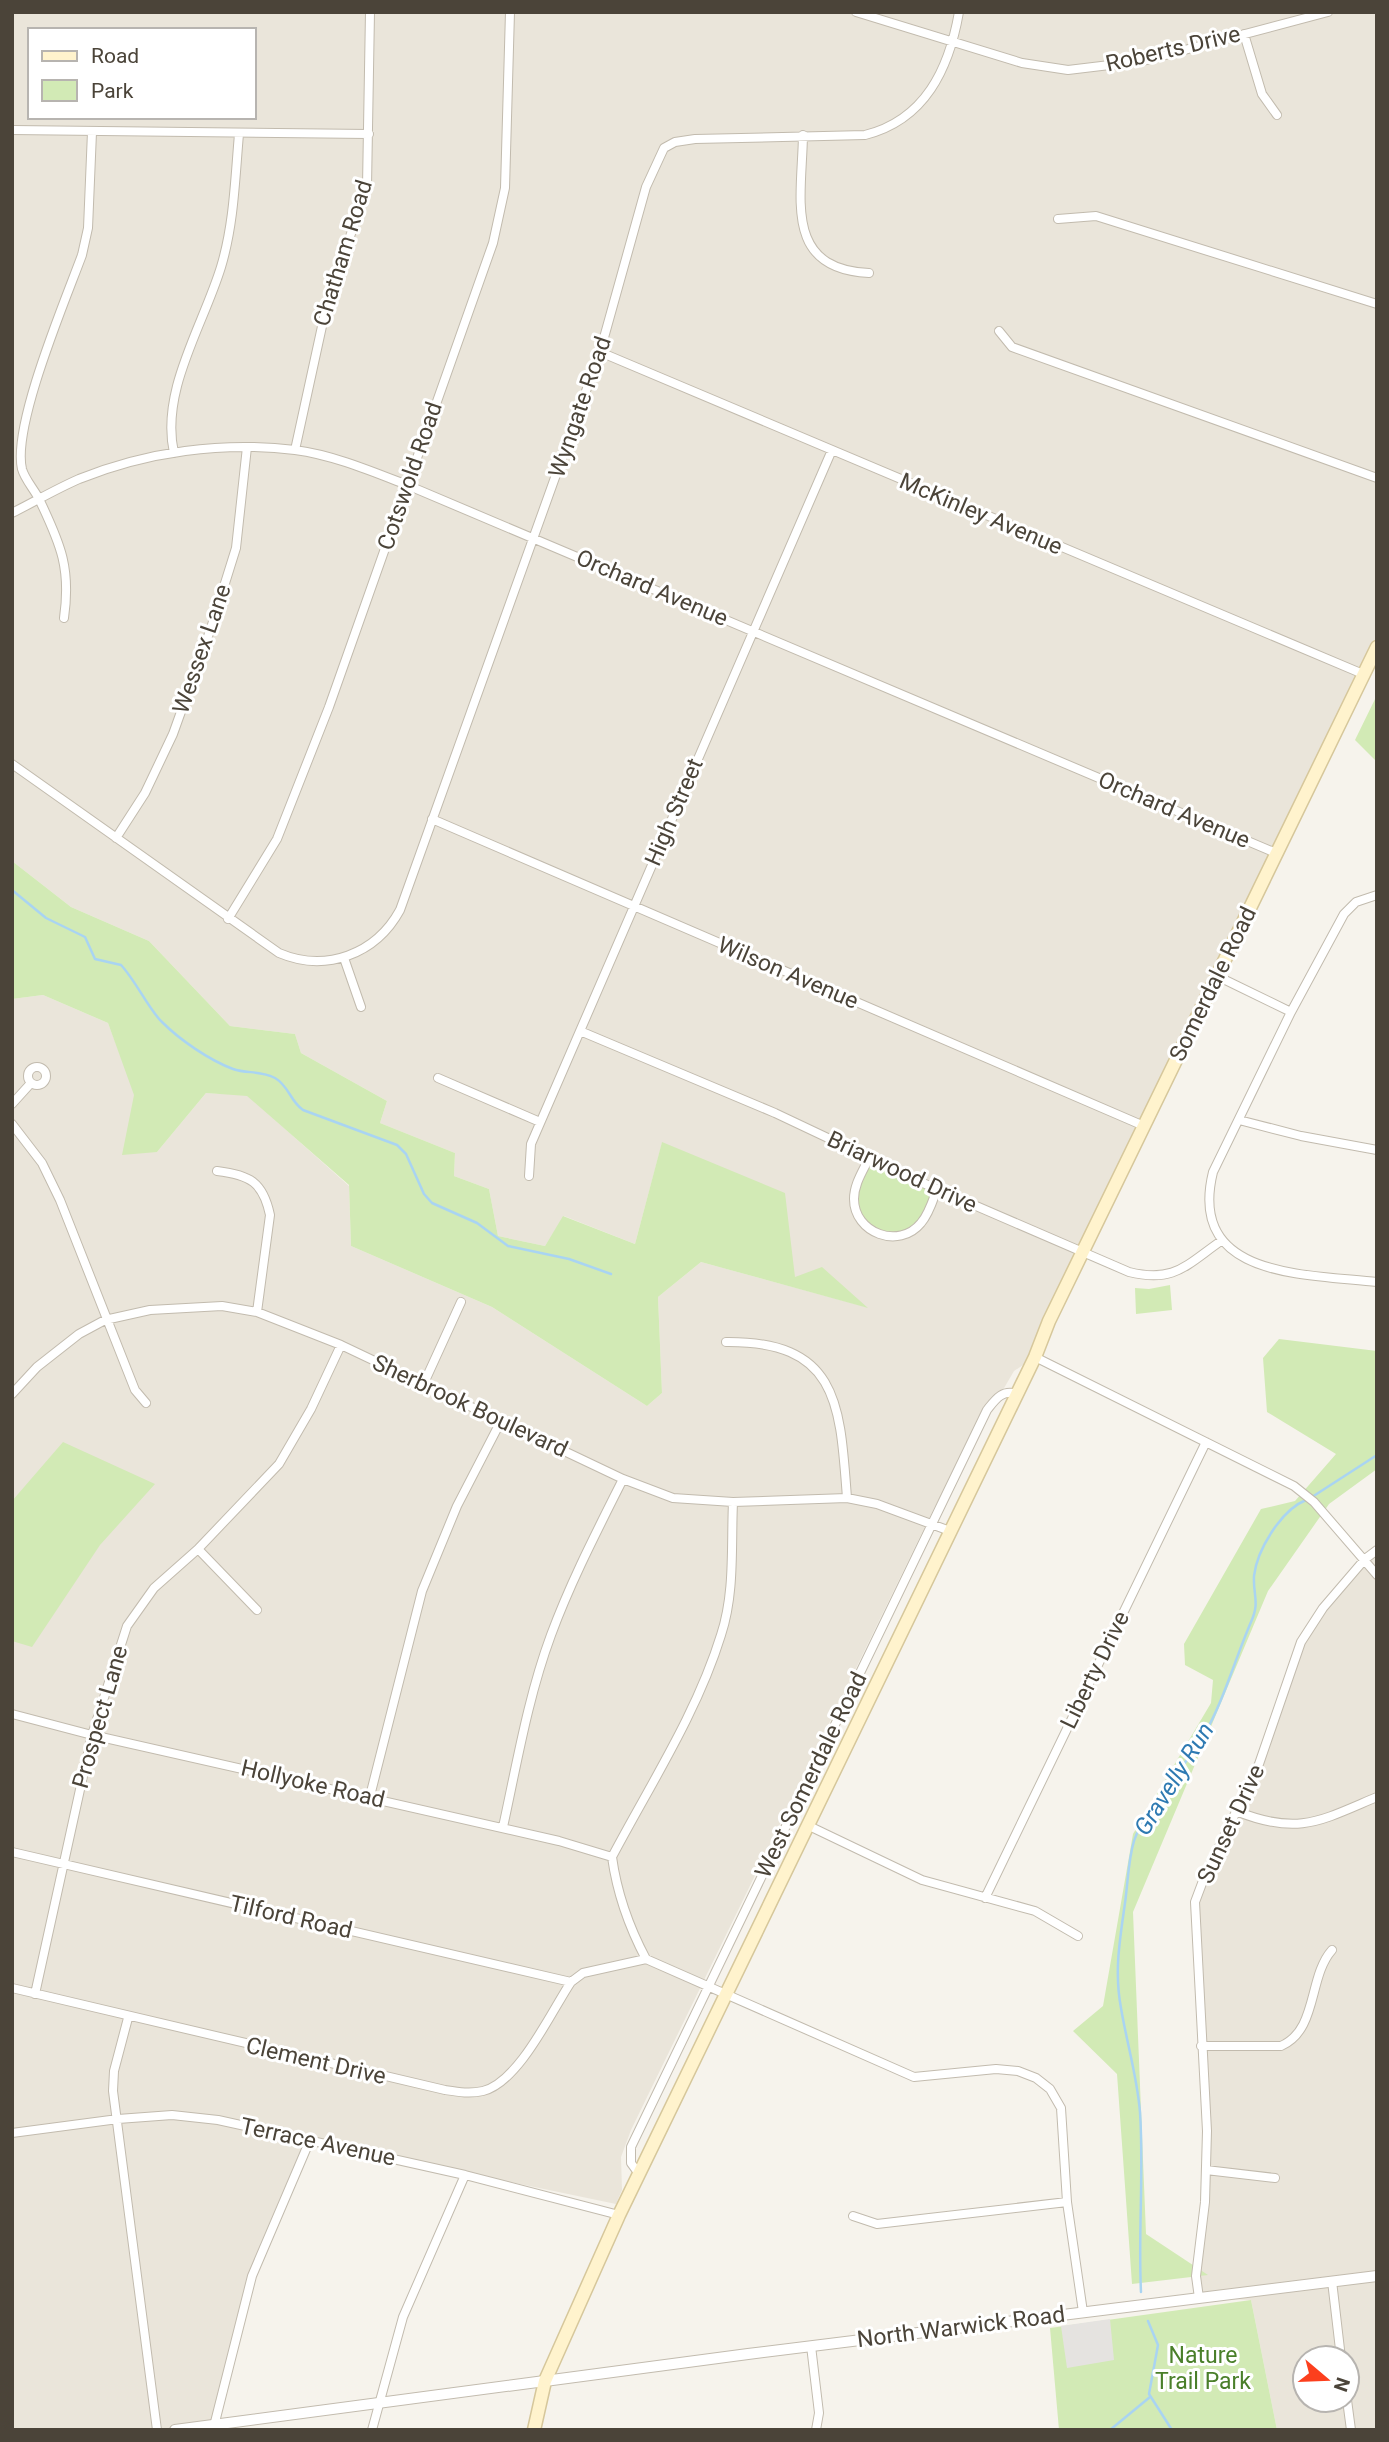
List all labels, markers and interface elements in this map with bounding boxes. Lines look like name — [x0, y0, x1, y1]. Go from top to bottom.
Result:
street label: Roberts Drive — [1103, 20, 1243, 78]
legend — [28, 28, 256, 119]
text: Road — [91, 44, 139, 68]
text: Park — [91, 79, 134, 103]
street label: Chatham Road — [308, 177, 378, 329]
street label: Wyngate Road — [543, 333, 617, 481]
street label: Cotswold Road — [372, 398, 448, 554]
street label: McKinley Avenue — [896, 468, 1066, 560]
street label: Orchard Avenue — [572, 544, 732, 632]
street label: Wessex Lane — [167, 581, 237, 717]
street label: High Street — [639, 754, 709, 870]
street label: Orchard Avenue — [1094, 766, 1254, 854]
street label: Somerdale Road — [1164, 902, 1262, 1066]
street label: Wilson Avenue — [714, 931, 862, 1015]
street label: Briarwood Drive — [823, 1126, 981, 1218]
street label: Sherbrook Boulevard — [368, 1349, 572, 1463]
street label: Liberty Drive — [1055, 1607, 1135, 1733]
street label: Prospect Lane — [67, 1643, 133, 1791]
street label: West Somerdale Road — [749, 1668, 873, 1882]
water label: Gravelly Run — [1128, 1718, 1220, 1840]
street label: Hollyoke Road — [239, 1754, 387, 1814]
street label: Sunset Drive — [1192, 1760, 1270, 1888]
street label: Tilford Road — [227, 1890, 355, 1944]
street label: Clement Drive — [243, 2032, 389, 2090]
street label: Terrace Avenue — [238, 2112, 398, 2172]
street label: North Warwick Road — [855, 2301, 1067, 2353]
park label: Nature Trail Park — [1155, 2342, 1251, 2395]
north arrow — [1291, 2344, 1361, 2414]
text: N — [1329, 2374, 1355, 2394]

